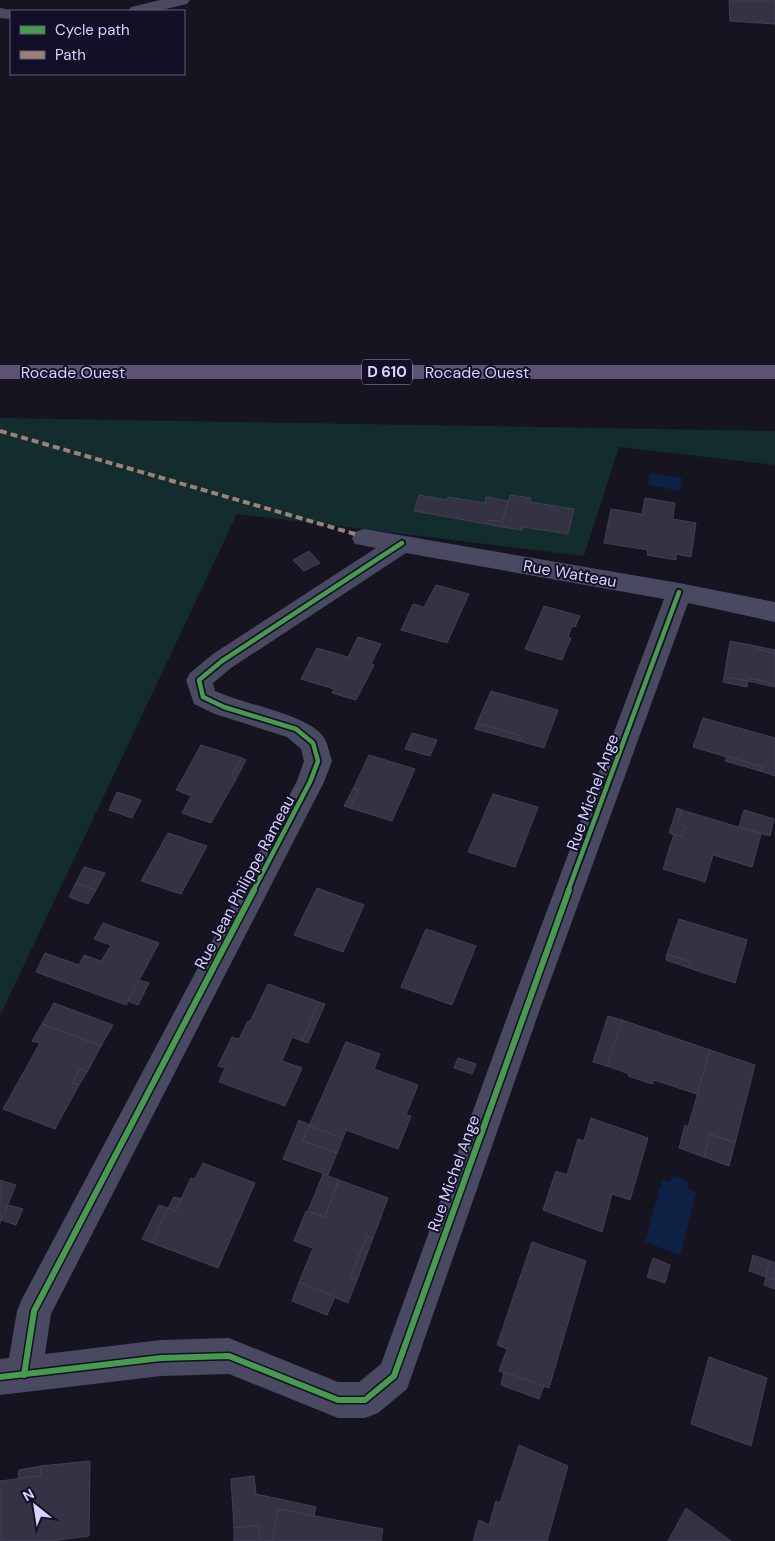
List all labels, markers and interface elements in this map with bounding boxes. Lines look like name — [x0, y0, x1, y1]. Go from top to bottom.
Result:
legend — [10, 10, 185, 75]
text: Cycle path — [55, 20, 130, 40]
text: Path — [55, 45, 86, 65]
road number: D 610 — [362, 360, 412, 384]
street label: Rocade Ouest — [21, 362, 125, 383]
street label: Rocade Ouest — [425, 362, 529, 383]
street label: Rue Watteau — [522, 555, 618, 592]
street label: Rue Michel Ange — [562, 731, 623, 853]
street label: Rue Jean Philippe Rameau — [190, 792, 299, 973]
street label: Rue Michel Ange — [423, 1112, 484, 1234]
north arrow — [10, 1481, 60, 1531]
text: N — [20, 1484, 37, 1505]

